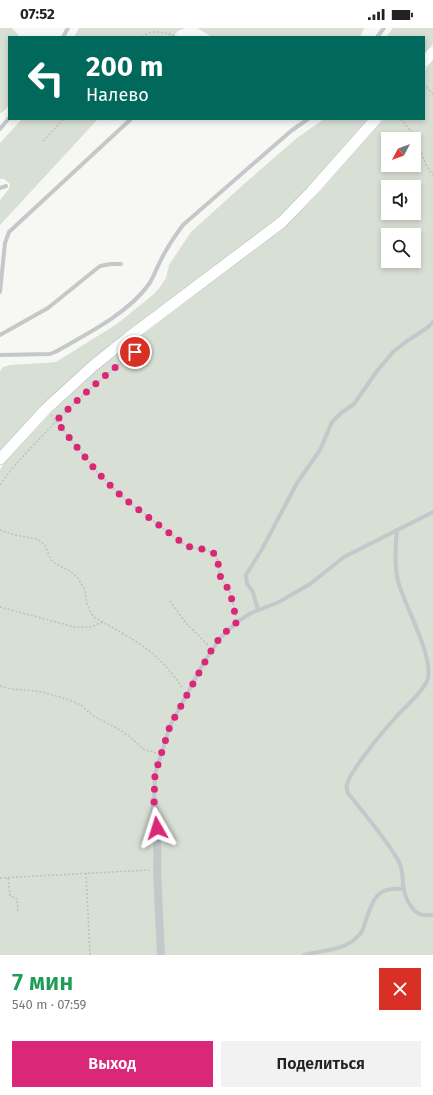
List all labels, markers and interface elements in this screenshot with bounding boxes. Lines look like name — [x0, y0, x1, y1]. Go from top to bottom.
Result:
text: 07:52 — [20, 5, 55, 23]
text: 200 m — [86, 50, 164, 83]
icon: left — [20, 52, 72, 104]
text: Налево — [86, 84, 149, 106]
north arrow — [381, 132, 421, 172]
map controls — [381, 132, 421, 268]
button: sound — [381, 180, 421, 220]
button: search — [381, 228, 421, 268]
pin — [118, 335, 152, 369]
icon: arrive — [124, 341, 146, 363]
position arrow — [136, 807, 178, 849]
text: 7 мин — [12, 968, 73, 996]
button: close — [379, 968, 421, 1010]
text: 540 m · 07:59 — [12, 997, 86, 1012]
button: Выход — [12, 1041, 213, 1087]
button: Поделиться — [221, 1041, 421, 1087]

